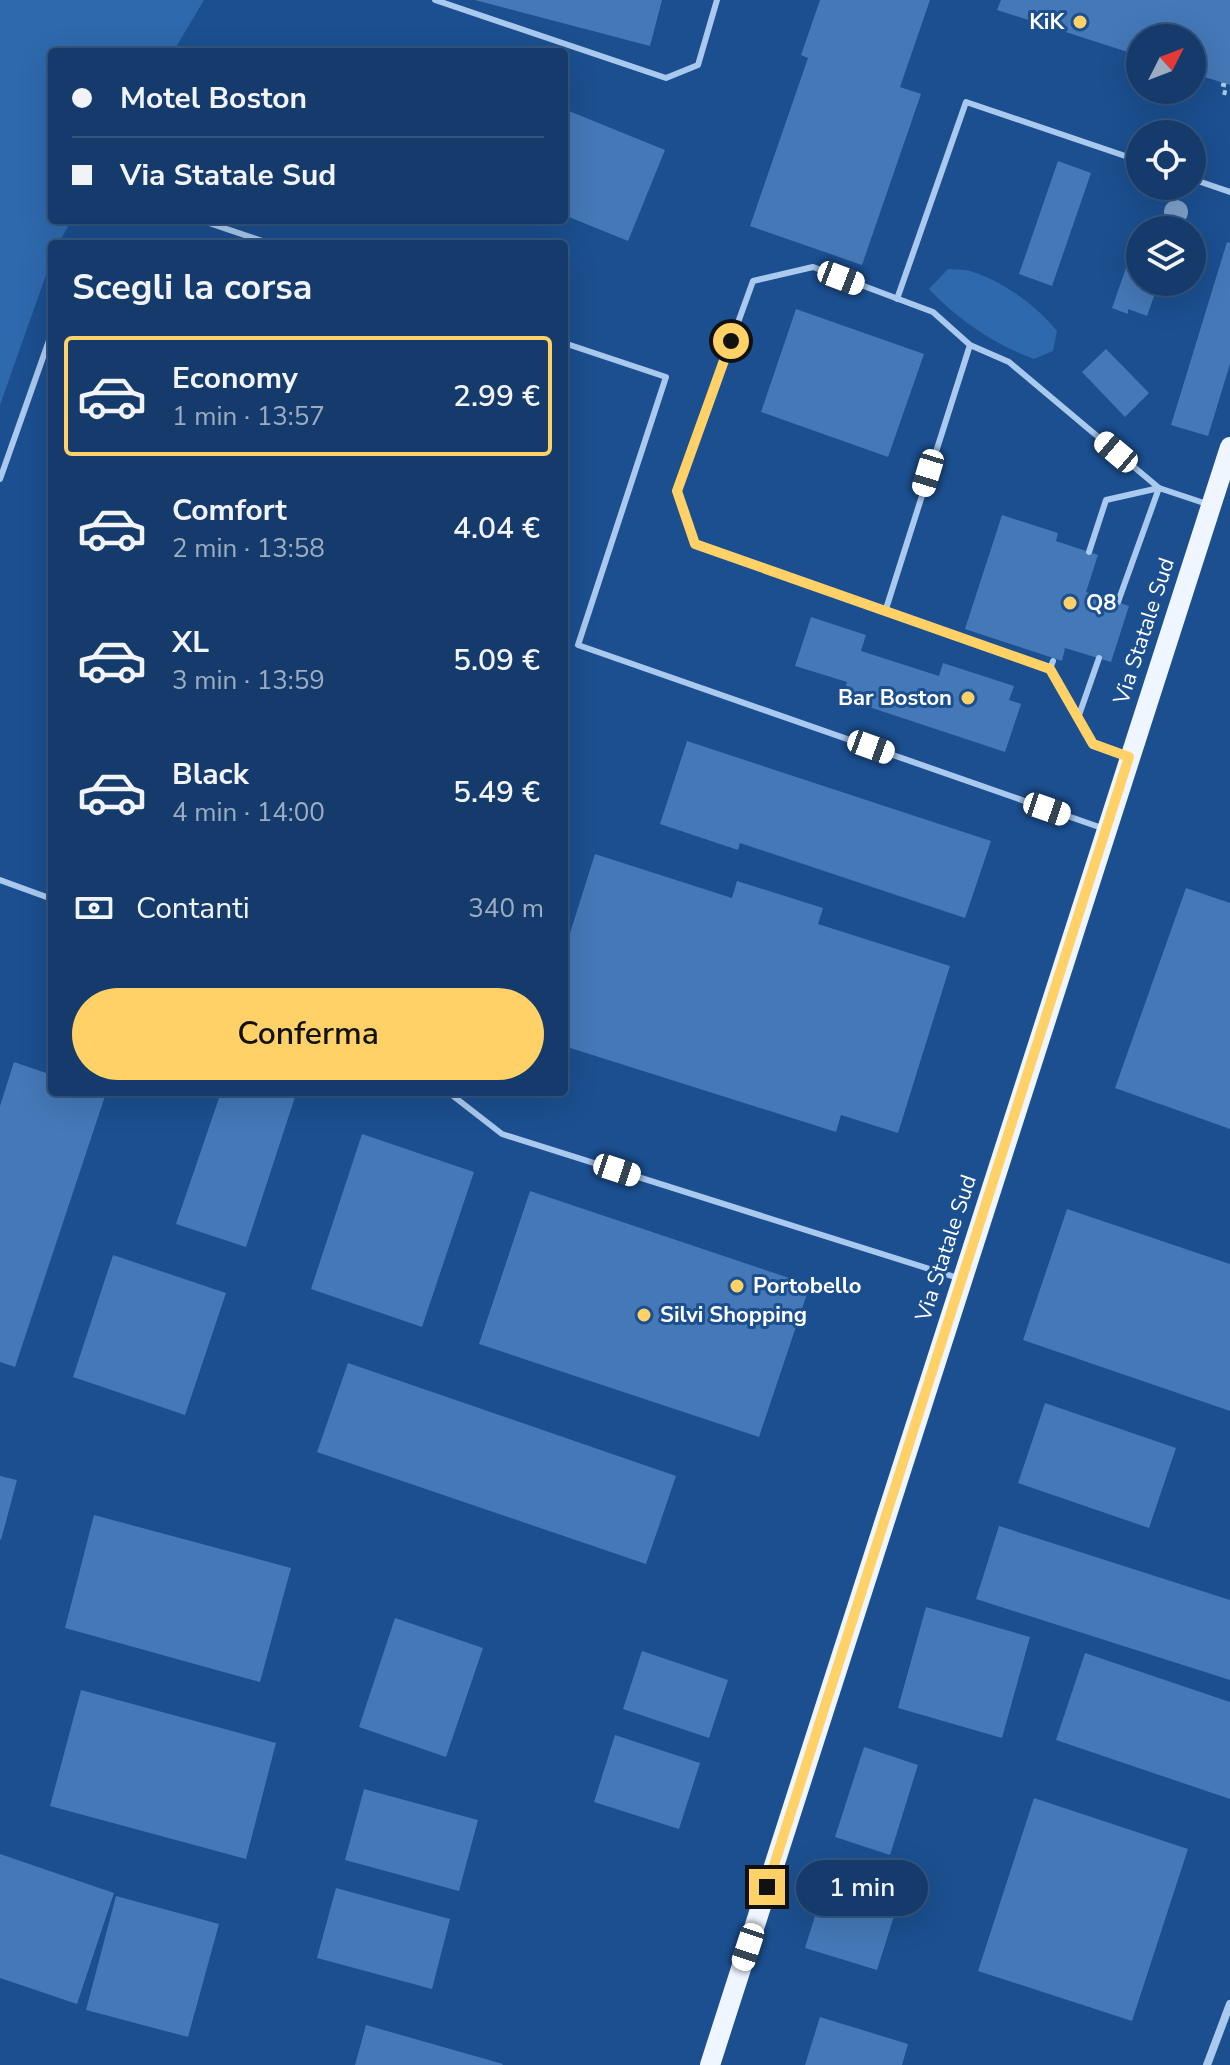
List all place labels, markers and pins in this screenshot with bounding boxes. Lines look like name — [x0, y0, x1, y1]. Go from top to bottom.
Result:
place label: KiK — [1029, 7, 1065, 37]
marker: KiK — [1071, 13, 1089, 31]
place label: Q8 — [1086, 588, 1116, 618]
marker: Q8 — [1061, 594, 1079, 612]
place label: Bar Boston — [838, 683, 952, 713]
marker: Bar Boston — [959, 689, 977, 707]
place label: Portobello — [753, 1271, 861, 1301]
marker: Portobello — [728, 1277, 746, 1295]
place label: Silvi Shopping — [660, 1300, 807, 1330]
marker: Silvi Shopping — [635, 1306, 653, 1324]

